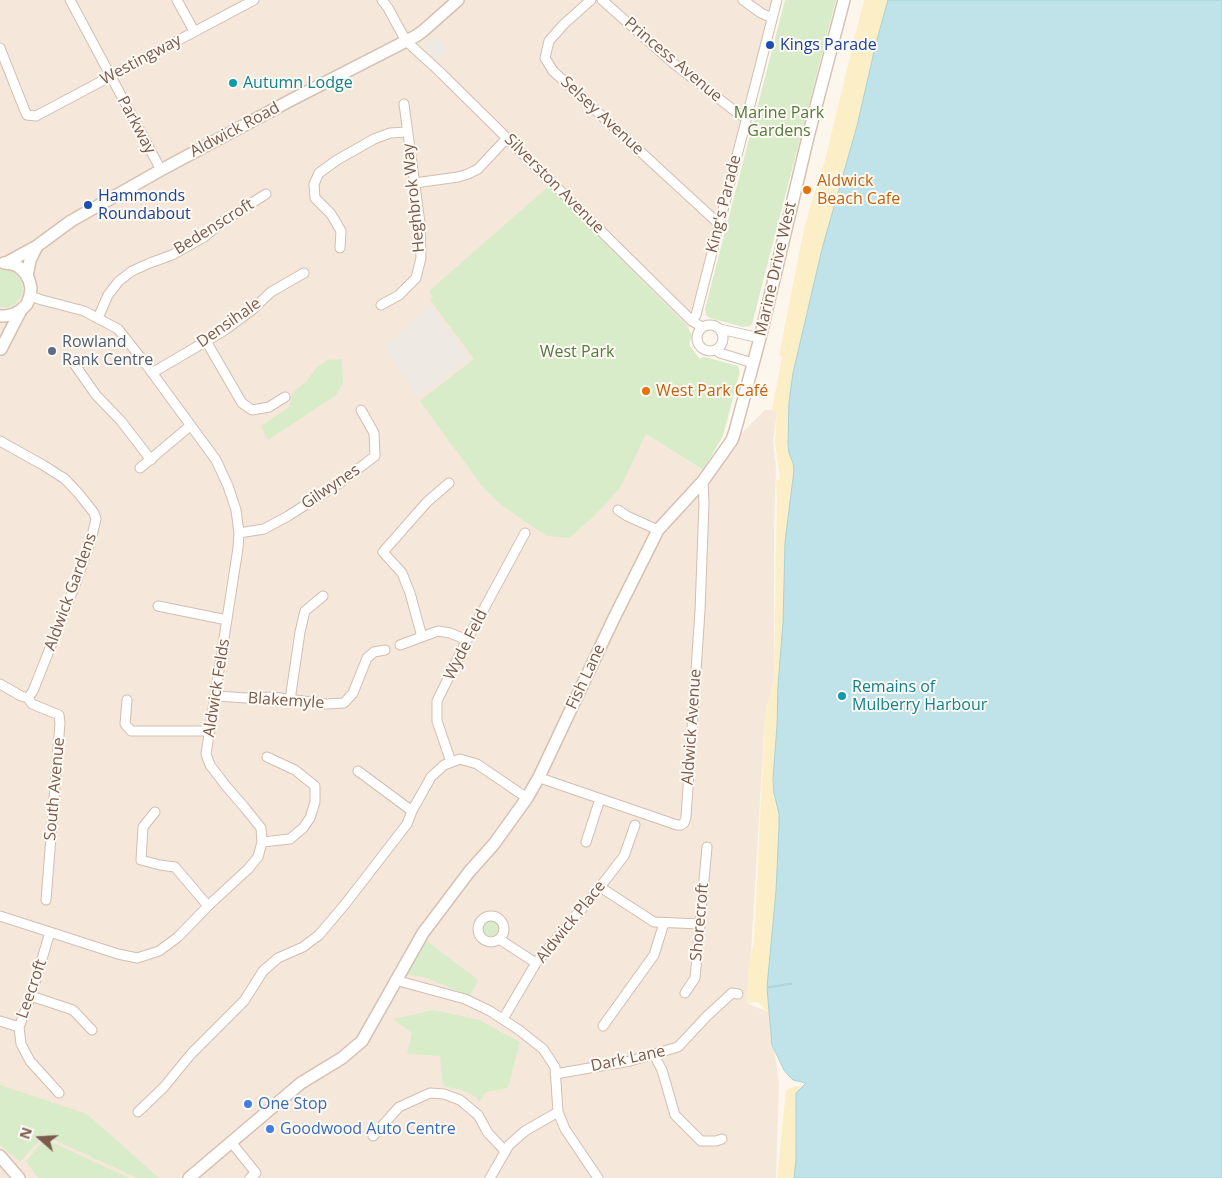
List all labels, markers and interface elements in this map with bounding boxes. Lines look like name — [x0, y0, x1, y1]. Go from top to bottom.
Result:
street label: Princess Avenue — [620, 14, 726, 106]
street label: Westingway — [97, 31, 185, 89]
place label: Kings Parade — [780, 35, 877, 55]
marker: Kings Parade — [764, 39, 776, 51]
place label: Autumn Lodge — [243, 73, 353, 93]
street label: Selsey Avenue — [557, 73, 647, 159]
marker: Autumn Lodge — [227, 77, 239, 89]
street label: Parkway — [113, 93, 159, 157]
street label: Aldwick Road — [187, 98, 283, 162]
park label: Marine Park Gardens — [734, 103, 824, 141]
street label: Silverston Avenue — [500, 130, 608, 238]
street label: Heghbrok Way — [399, 143, 429, 253]
street label: King's Parade — [703, 153, 745, 255]
place label: Aldwick Beach Cafe — [817, 171, 900, 209]
marker: Aldwick Beach Cafe — [801, 184, 813, 196]
place label: Hammonds Roundabout — [98, 186, 191, 224]
street label: Bedenscroft — [171, 195, 257, 259]
marker: Hammonds Roundabout — [82, 199, 94, 211]
street label: Marine Drive West — [751, 200, 801, 338]
street label: Densihale — [193, 294, 265, 352]
place label: Rowland Rank Centre — [62, 332, 153, 370]
park label: West Park — [540, 342, 614, 362]
marker: Rowland Rank Centre — [46, 345, 58, 357]
place label: West Park Café — [656, 381, 768, 401]
marker: West Park Café — [640, 385, 652, 397]
street label: Gilwynes — [298, 460, 364, 514]
street label: Aldwick Gardens — [41, 531, 101, 653]
street label: Wyde Feld — [440, 606, 492, 684]
street label: Aldwick Felds — [200, 637, 234, 739]
street label: Fish Lane — [563, 641, 609, 713]
street label: Aldwick Avenue — [678, 668, 706, 786]
place label: Remains of Mulberry Harbour — [852, 677, 987, 715]
street label: Blakemyle — [247, 689, 325, 713]
marker: Remains of Mulberry Harbour — [836, 690, 848, 702]
street label: South Avenue — [41, 737, 69, 841]
street label: Aldwick Place — [532, 877, 610, 967]
street label: Shorecroft — [687, 882, 713, 962]
street label: Leecroft — [13, 957, 51, 1021]
street label: Dark Lane — [589, 1042, 667, 1076]
place label: One Stop — [258, 1094, 327, 1114]
marker: One Stop — [242, 1098, 254, 1110]
north arrow — [15, 1113, 65, 1163]
place label: Goodwood Auto Centre — [280, 1119, 456, 1139]
marker: Goodwood Auto Centre — [264, 1123, 276, 1135]
text: N — [15, 1124, 36, 1141]

